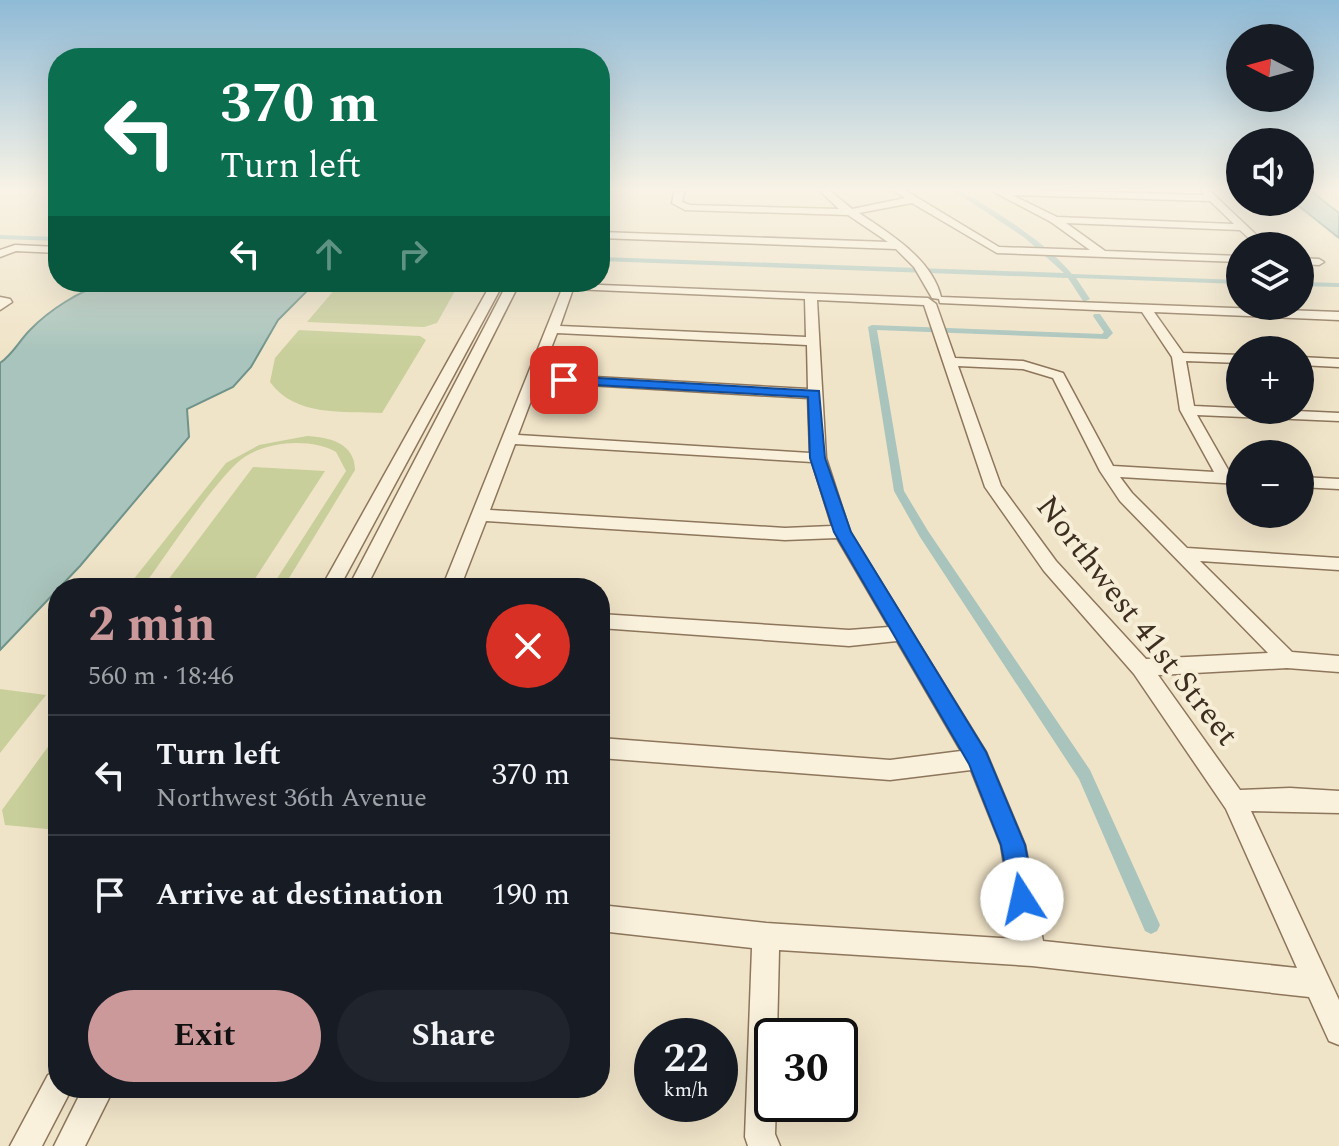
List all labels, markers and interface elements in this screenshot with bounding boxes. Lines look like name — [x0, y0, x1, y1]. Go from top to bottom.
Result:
north arrow — [1226, 24, 1314, 112]
map controls — [1226, 24, 1314, 528]
text: 370 m — [220, 62, 379, 147]
icon: left — [88, 80, 192, 184]
button: sound — [1226, 128, 1314, 216]
text: Turn left — [220, 139, 361, 194]
icon: left — [223, 232, 267, 276]
icon: ahead — [307, 232, 351, 276]
icon: right — [391, 232, 435, 276]
button: layers — [1226, 232, 1314, 320]
button: + — [1226, 336, 1314, 424]
pin — [530, 346, 598, 414]
icon: arrive — [542, 358, 586, 402]
button: − — [1226, 440, 1314, 528]
street label: Northwest 41st Street — [1023, 485, 1251, 757]
text: 2 min — [88, 589, 216, 662]
button: close — [486, 604, 570, 688]
text: 560 m · 18:46 — [88, 656, 234, 696]
text: Turn left — [156, 732, 281, 778]
text: 370 m — [492, 752, 570, 798]
icon: left — [88, 753, 132, 797]
text: Northwest 36th Avenue — [156, 778, 427, 818]
position arrow — [980, 857, 1064, 941]
text: Arrive at destination — [156, 872, 443, 918]
text: 190 m — [492, 872, 570, 918]
icon: arrive — [88, 873, 132, 917]
button: Exit — [88, 990, 321, 1082]
button: Share — [337, 990, 570, 1082]
speed limit sign: 30 — [754, 1018, 858, 1122]
text: 22 — [664, 1029, 708, 1090]
text: km/h — [664, 1075, 709, 1105]

